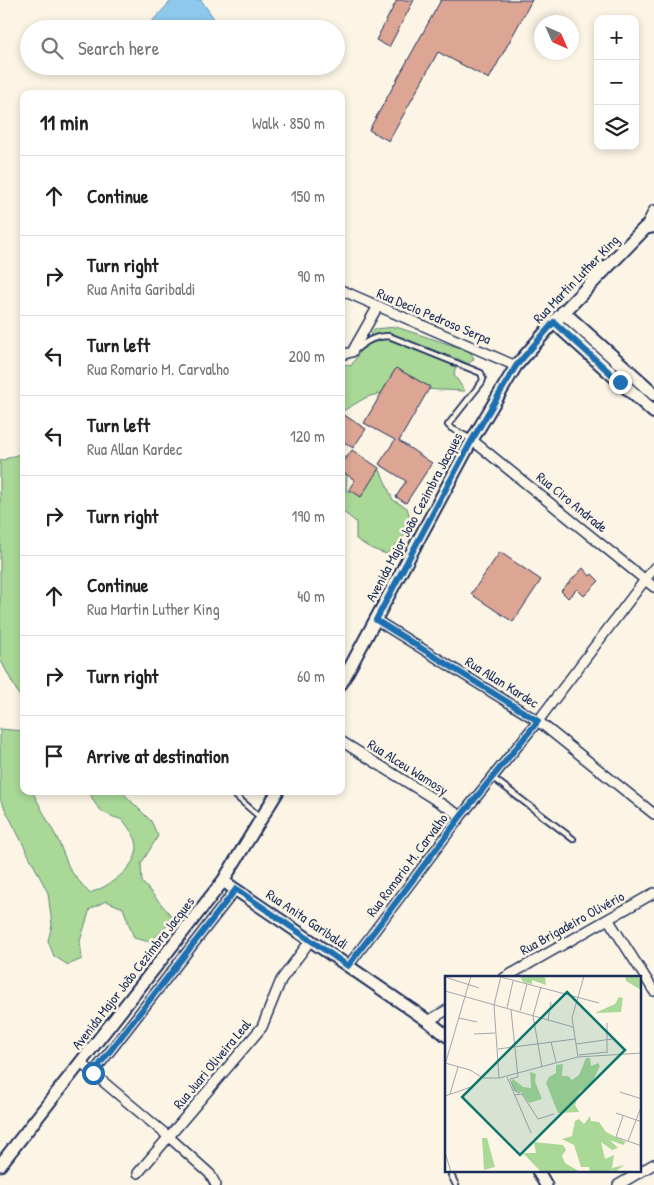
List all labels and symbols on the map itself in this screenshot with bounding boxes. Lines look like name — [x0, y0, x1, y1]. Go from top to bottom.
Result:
north arrow — [534, 15, 579, 60]
street label: Rua Martin Luther King — [528, 230, 624, 328]
street label: Rua Decio Pedroso Serpa — [374, 283, 495, 349]
route end — [609, 371, 632, 394]
street label: Avenida Major João Cezimbra Jacques — [361, 429, 467, 605]
street label: Rua Ciro Andrade — [533, 467, 612, 536]
street label: Rua Allan Kardec — [462, 651, 543, 712]
street label: Rua Alceu Wamosy — [364, 734, 452, 800]
street label: Rua Romario M. Carvalho — [362, 809, 452, 920]
street label: Rua Anita Garibaldi — [263, 884, 352, 953]
street label: Rua Brigadeiro Olivério — [516, 886, 628, 960]
street label: Avenida Major João Cezimbra Jacques — [67, 892, 199, 1054]
inset map — [445, 976, 642, 1172]
street label: Rua Juari Oliveira Leal — [168, 1015, 255, 1113]
route start — [82, 1062, 105, 1085]

